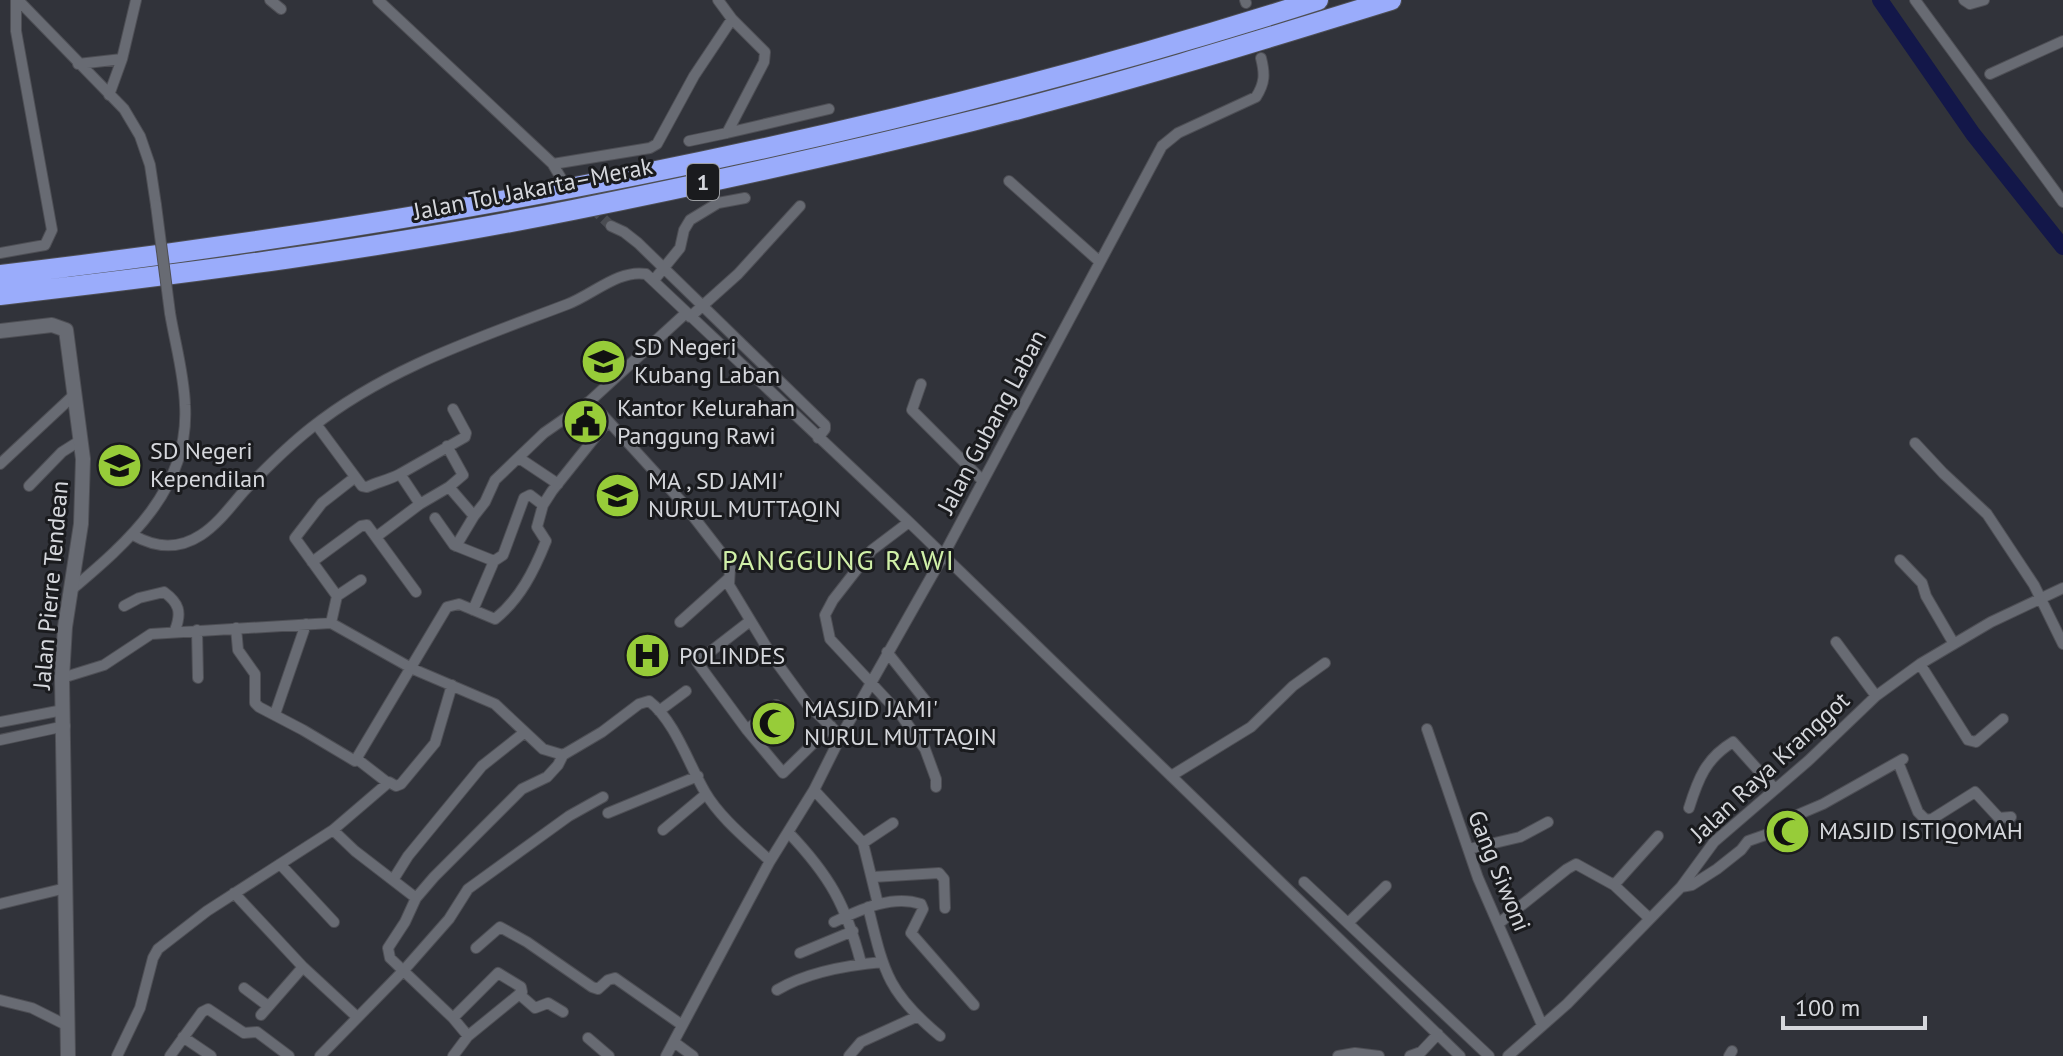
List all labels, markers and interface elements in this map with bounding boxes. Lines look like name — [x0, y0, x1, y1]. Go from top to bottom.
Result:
street label: Jalan Tol Jakarta–Merak — [410, 150, 656, 227]
road number: 1 — [687, 164, 719, 200]
street label: Jalan Gubang Laban — [929, 324, 1053, 520]
place label: SD Negeri Kubang Laban — [634, 331, 780, 390]
school or university icon: SD Negeri Kubang Laban — [579, 337, 627, 385]
place label: Kantor Kelurahan Panggung Rawi — [617, 392, 795, 451]
public building icon: Kantor Kelurahan Panggung Rawi — [562, 398, 610, 446]
place label: SD Negeri Kependilan — [150, 435, 265, 494]
school or university icon: SD Negeri Kependilan — [95, 441, 143, 489]
place label: MA , SD JAMI' NURUL MUTTAQIN — [648, 465, 841, 524]
school or university icon: MA , SD JAMI' NURUL MUTTAQIN — [593, 471, 641, 519]
street label: Jalan Pierre Tendean — [26, 479, 75, 692]
district label: PANGGUNG RAWI — [722, 541, 956, 578]
hospital icon: POLINDES — [624, 632, 672, 680]
place label: POLINDES — [679, 640, 785, 671]
street label: Jalan Raya Kranggot — [1683, 685, 1856, 849]
place label: MASJID JAMI' NURUL MUTTAQIN — [804, 693, 997, 752]
mosque icon: MASJID JAMI' NURUL MUTTAQIN — [749, 699, 797, 747]
street label: Gang Siwoni — [1461, 806, 1538, 936]
mosque icon: MASJID ISTIQOMAH — [1764, 807, 1812, 855]
place label: MASJID ISTIQOMAH — [1819, 815, 2023, 846]
scale bar — [1783, 980, 1925, 1030]
text: 100 m — [1795, 992, 1860, 1023]

